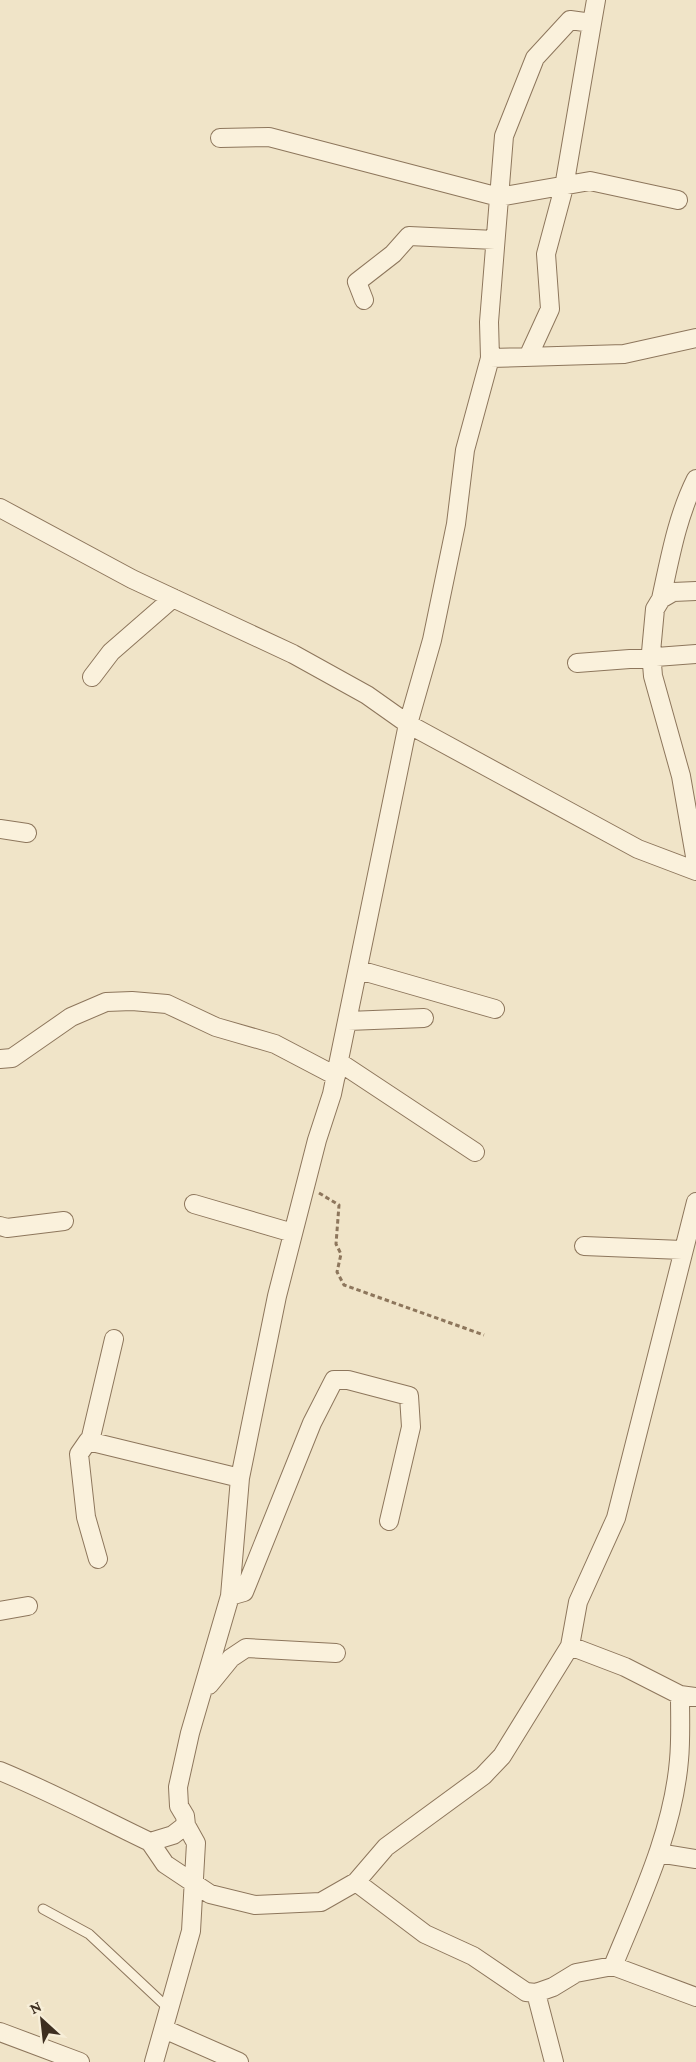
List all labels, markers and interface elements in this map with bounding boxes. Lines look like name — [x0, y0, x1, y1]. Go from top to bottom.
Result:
north arrow — [12, 1990, 72, 2050]
text: N — [27, 1997, 44, 2017]

